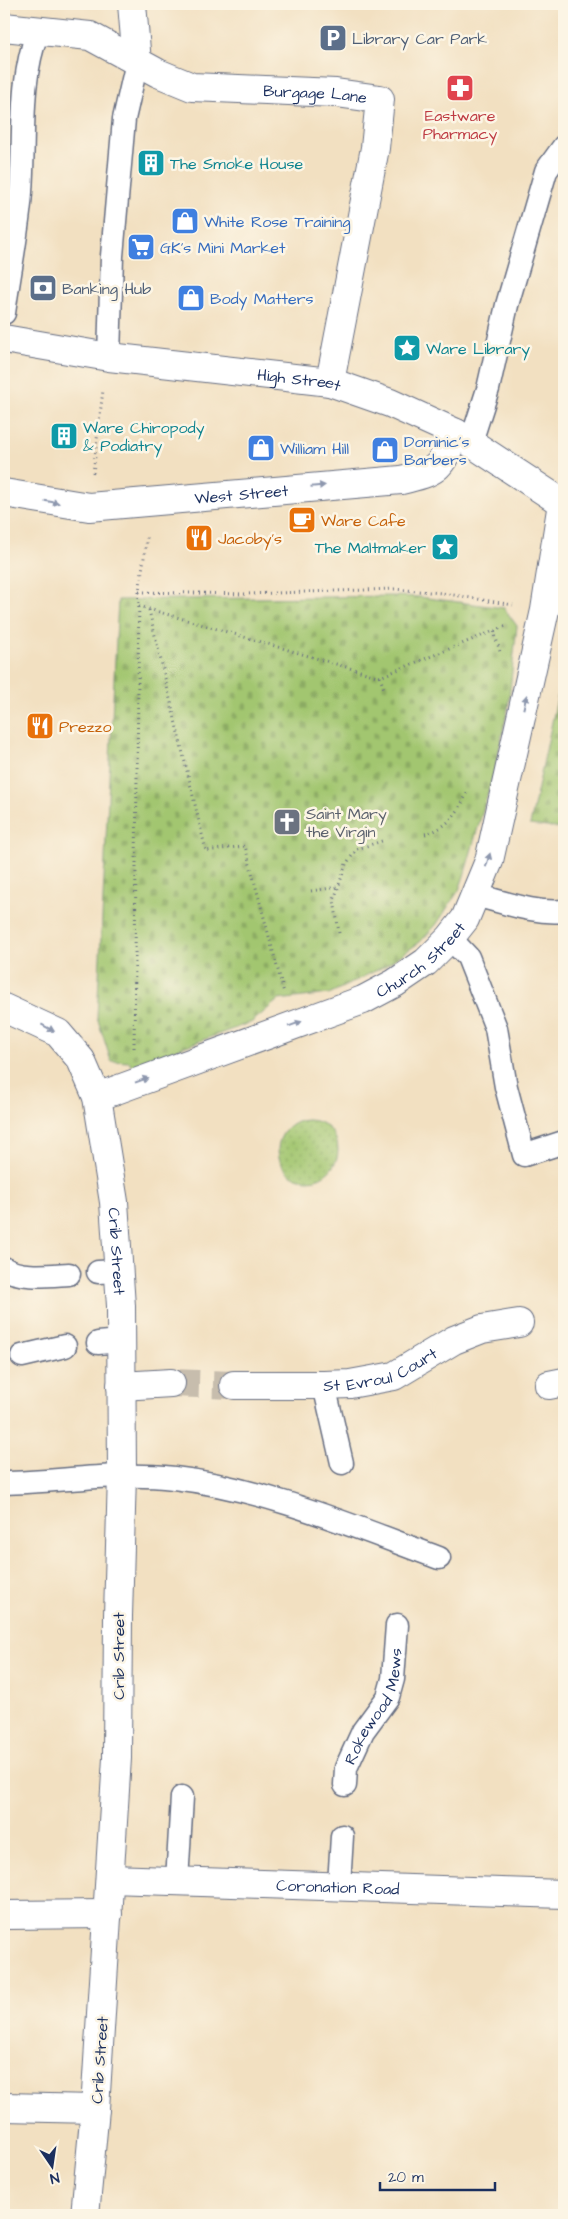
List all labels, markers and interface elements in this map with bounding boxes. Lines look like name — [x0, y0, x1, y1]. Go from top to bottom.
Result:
parking icon: Library Car Park — [318, 23, 348, 53]
place label: Library Car Park — [352, 28, 487, 51]
pharmacy icon: Eastware Pharmacy — [445, 73, 475, 103]
street label: Burgage Lane — [263, 80, 369, 109]
place label: Eastware Pharmacy — [423, 105, 498, 146]
building icon: The Smoke House — [136, 148, 166, 178]
place label: The Smoke House — [170, 153, 303, 175]
shop icon: White Rose Training — [170, 206, 200, 236]
place label: White Rose Training — [204, 211, 350, 234]
supermarket icon: GK's Mini Market — [126, 232, 156, 262]
place label: GK's Mini Market — [160, 237, 286, 259]
bank icon: Banking Hub — [28, 273, 58, 303]
place label: Banking Hub — [62, 278, 151, 301]
shop icon: Body Matters — [176, 283, 206, 313]
place label: Body Matters — [210, 288, 314, 311]
place icon: Ware Library — [392, 333, 422, 363]
place label: Ware Library — [426, 338, 530, 361]
street label: High Street — [256, 364, 344, 397]
place label: Ware Chiropody & Podiatry — [83, 417, 205, 458]
building icon: Ware Chiropody & Podiatry — [49, 421, 79, 451]
place label: Dominic's Barbers — [404, 431, 469, 471]
shop icon: William Hill — [246, 433, 276, 463]
shop icon: Dominic's Barbers — [370, 435, 400, 465]
place label: William Hill — [280, 438, 349, 460]
street label: West Street — [194, 480, 290, 510]
one-way arrow — [310, 482, 326, 490]
one-way arrow — [44, 498, 60, 506]
cafe icon: Ware Cafe — [287, 505, 317, 535]
place label: Ware Cafe — [321, 510, 406, 532]
restaurant icon: Jacoby's — [184, 523, 214, 553]
place label: Jacoby's — [218, 528, 282, 551]
place icon: The Maltmaker — [430, 532, 460, 562]
place label: The Maltmaker — [315, 537, 426, 559]
one-way arrow — [521, 694, 529, 709]
restaurant icon: Prezzo — [25, 711, 55, 741]
place label: Prezzo — [59, 716, 112, 738]
place label: Saint Mary the Virgin — [306, 803, 387, 844]
church icon: Saint Mary the Virgin — [272, 807, 302, 837]
one-way arrow — [485, 852, 493, 867]
street label: Church Street — [372, 917, 471, 1003]
one-way arrow — [288, 1020, 303, 1028]
one-way arrow — [41, 1024, 55, 1032]
one-way arrow — [135, 1076, 150, 1084]
street label: Crib Street — [102, 1207, 130, 1296]
street label: St Evroul Court — [323, 1342, 442, 1397]
street label: Crib Street — [108, 1612, 130, 1700]
street label: Rokewood Mews — [339, 1647, 407, 1768]
street label: Coronation Road — [276, 1874, 400, 1901]
street label: Crib Street — [86, 2015, 114, 2104]
north arrow — [28, 2142, 78, 2192]
scale bar — [380, 2159, 496, 2191]
text: N — [48, 2167, 61, 2188]
text: 20 m — [388, 2167, 424, 2188]

